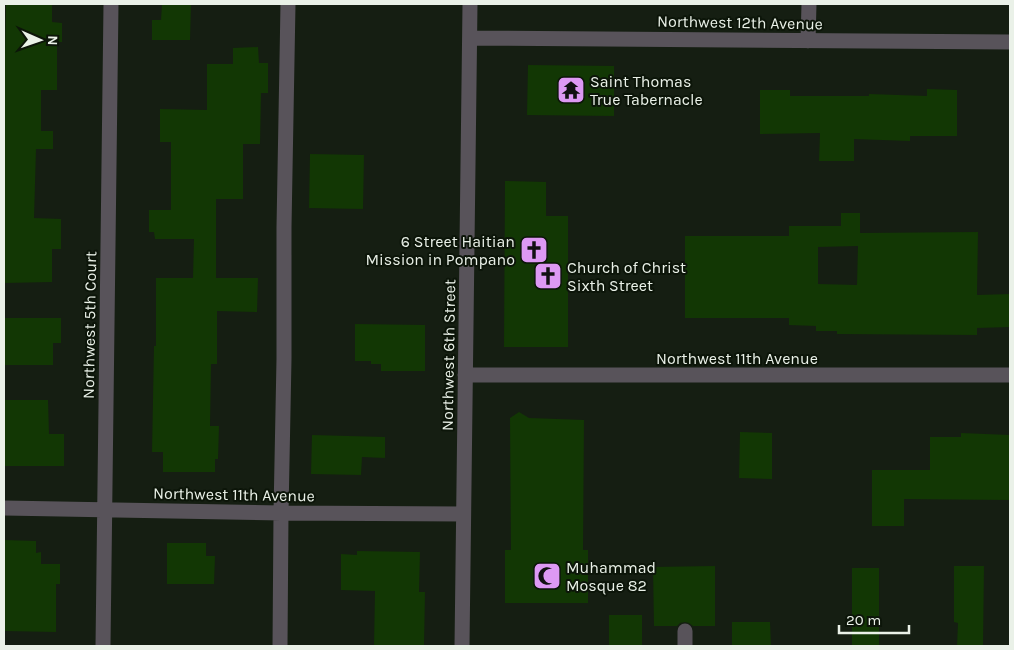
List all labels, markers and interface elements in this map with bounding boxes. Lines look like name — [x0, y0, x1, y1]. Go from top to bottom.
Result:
street label: Northwest 12th Avenue — [657, 12, 823, 33]
north arrow — [15, 15, 65, 65]
text: N — [44, 35, 61, 46]
place label: Saint Thomas True Tabernacle — [590, 72, 703, 109]
temple icon: Saint Thomas True Tabernacle — [556, 75, 586, 105]
place label: 6 Street Haitian Mission in Pompano — [366, 232, 515, 269]
church icon: 6 Street Haitian Mission in Pompano — [519, 235, 549, 265]
street label: Northwest 5th Court — [79, 251, 100, 399]
place label: Church of Christ Sixth Street — [567, 258, 686, 295]
church icon: Church of Christ Sixth Street — [533, 261, 563, 291]
street label: Northwest 6th Street — [438, 279, 459, 431]
street label: Northwest 11th Avenue — [656, 349, 818, 368]
street label: Northwest 11th Avenue — [153, 484, 315, 505]
place label: Muhammad Mosque 82 — [566, 558, 656, 595]
mosque icon: Muhammad Mosque 82 — [532, 561, 562, 591]
scale bar — [839, 602, 909, 634]
text: 20 m — [846, 611, 881, 629]

